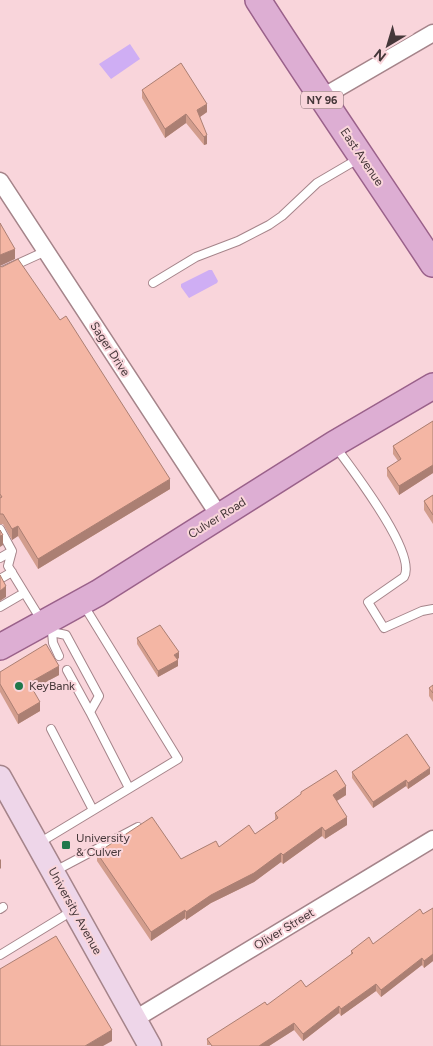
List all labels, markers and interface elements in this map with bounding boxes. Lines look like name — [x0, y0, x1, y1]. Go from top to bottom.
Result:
north arrow — [363, 20, 413, 70]
text: N — [371, 45, 390, 65]
road number: NY 96 — [301, 92, 343, 108]
street label: East Avenue — [337, 125, 387, 189]
street label: Sager Drive — [87, 319, 133, 379]
street label: Culver Road — [186, 495, 248, 541]
place label: KeyBank — [29, 679, 75, 693]
marker: KeyBank — [13, 680, 25, 692]
place label: University & Culver — [76, 831, 131, 859]
marker: University & Culver — [60, 839, 72, 851]
street label: University Avenue — [45, 865, 105, 957]
street label: Oliver Street — [251, 905, 317, 953]

